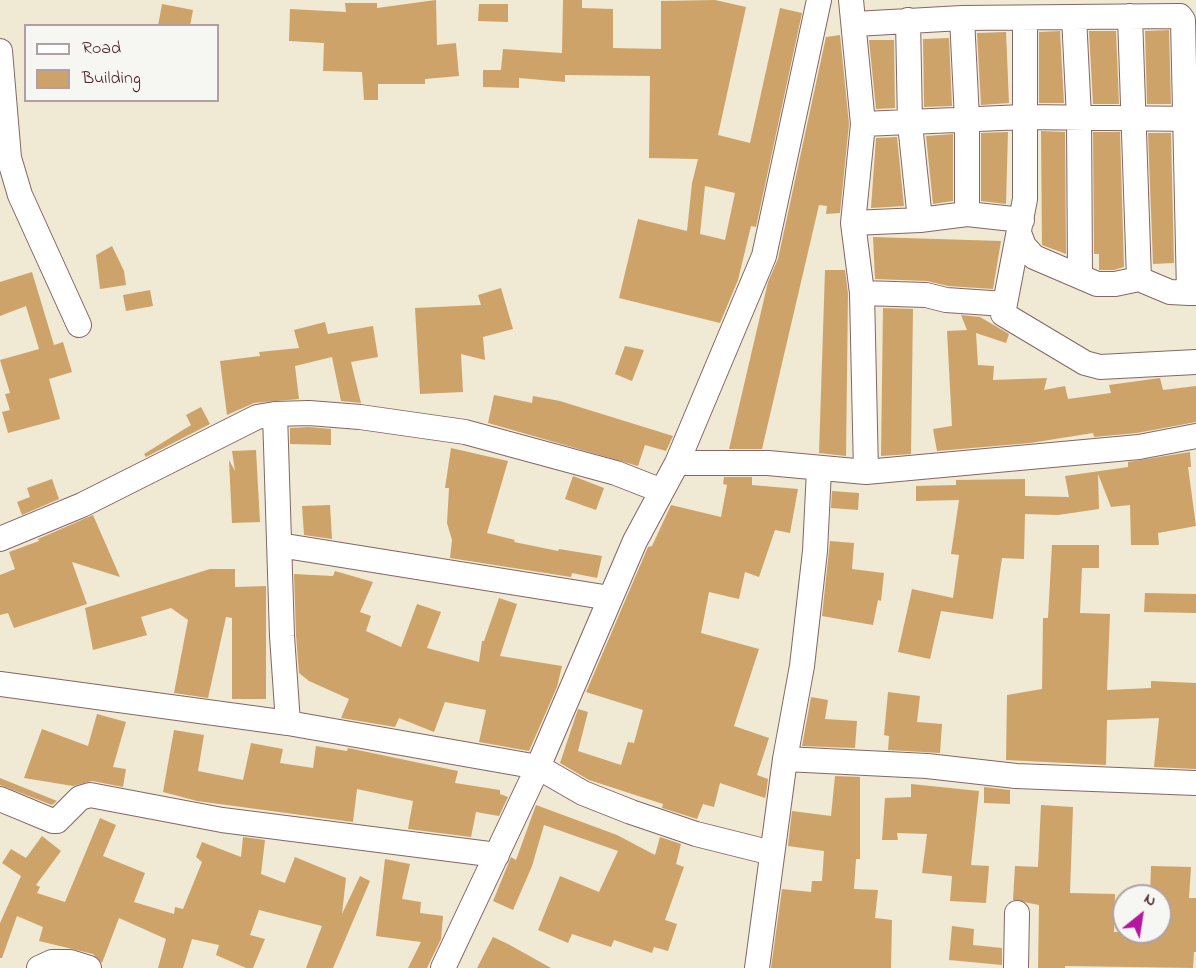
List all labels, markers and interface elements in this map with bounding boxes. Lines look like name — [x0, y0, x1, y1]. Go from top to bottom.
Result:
legend — [24, 24, 219, 102]
text: Road — [82, 36, 121, 62]
text: Building — [82, 66, 141, 92]
north arrow — [1112, 884, 1172, 944]
text: N — [1139, 887, 1161, 913]

